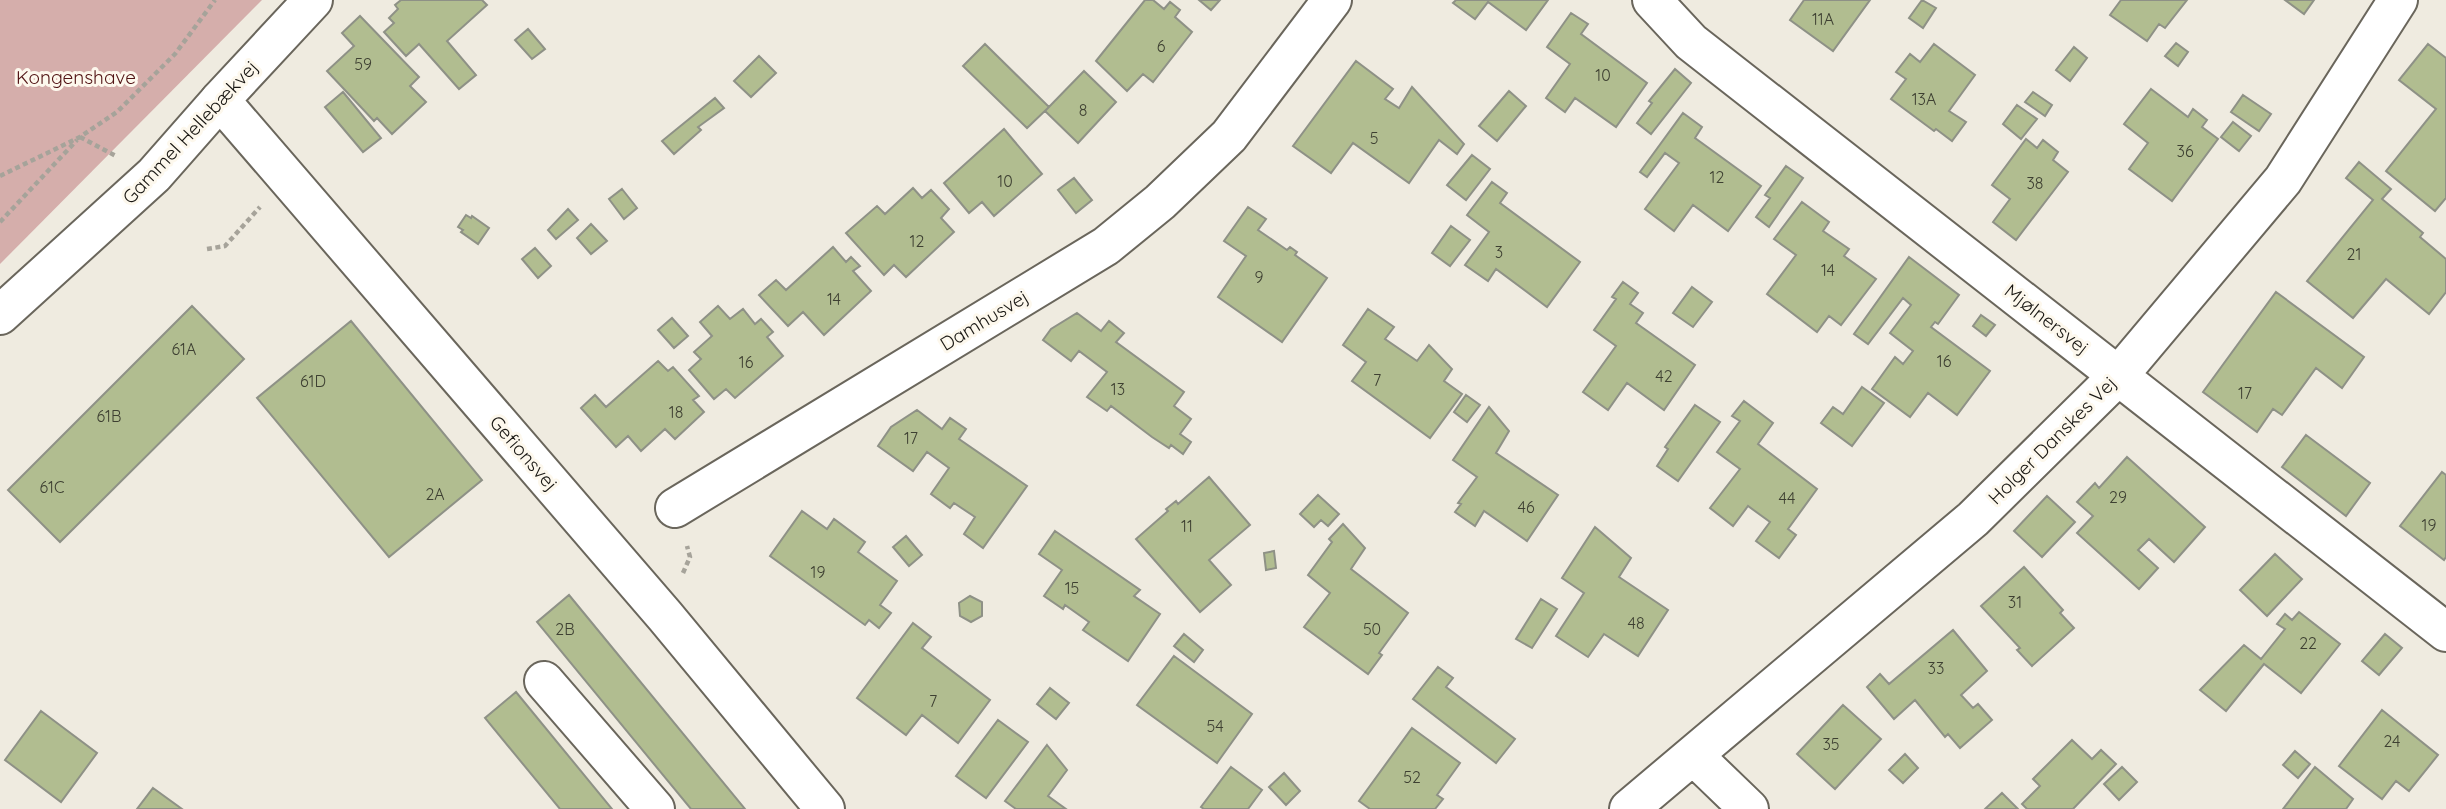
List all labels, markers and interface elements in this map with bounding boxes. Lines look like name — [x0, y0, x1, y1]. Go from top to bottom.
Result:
house number: 11A — [1812, 9, 1834, 29]
house number: 6 — [1157, 36, 1166, 56]
house number: 59 — [354, 54, 372, 74]
street label: Gammel Hellebækvej — [117, 55, 263, 209]
park label: Kongenshave — [16, 65, 136, 89]
house number: 10 — [1595, 65, 1611, 85]
house number: 13A — [1912, 89, 1936, 109]
house number: 8 — [1079, 100, 1087, 120]
house number: 5 — [1370, 128, 1378, 148]
house number: 36 — [2177, 141, 2194, 161]
house number: 12 — [1710, 167, 1725, 187]
house number: 10 — [997, 171, 1013, 191]
house number: 38 — [2026, 173, 2044, 193]
house number: 12 — [910, 231, 925, 251]
house number: 3 — [1495, 242, 1503, 262]
house number: 21 — [2347, 244, 2361, 264]
house number: 14 — [1821, 260, 1835, 280]
house number: 9 — [1255, 267, 1264, 287]
street label: Mjølnersvej — [2000, 279, 2094, 359]
street label: Damhusvej — [935, 284, 1033, 356]
house number: 14 — [827, 289, 841, 309]
house number: 61A — [172, 339, 196, 359]
house number: 16 — [1937, 351, 1952, 371]
house number: 16 — [739, 352, 754, 372]
house number: 42 — [1655, 366, 1673, 386]
house number: 7 — [1373, 370, 1381, 390]
house number: 61D — [300, 371, 326, 391]
street label: Holger Danskes Vej — [1983, 371, 2121, 509]
house number: 13 — [1111, 379, 1125, 399]
house number: 17 — [2238, 383, 2252, 403]
house number: 18 — [669, 402, 683, 422]
house number: 61B — [97, 406, 121, 426]
street label: Gefionsvej — [485, 410, 563, 496]
house number: 17 — [904, 428, 918, 448]
house number: 61C — [40, 477, 64, 497]
house number: 2A — [425, 484, 445, 504]
house number: 29 — [2109, 487, 2127, 507]
house number: 44 — [1779, 488, 1795, 508]
house number: 46 — [1517, 497, 1535, 517]
house number: 19 — [2422, 515, 2436, 535]
house number: 11 — [1181, 516, 1193, 536]
house number: 19 — [811, 562, 825, 582]
house number: 15 — [1065, 578, 1079, 598]
house number: 31 — [2008, 592, 2022, 612]
house number: 48 — [1627, 613, 1645, 633]
house number: 2B — [555, 619, 575, 639]
house number: 50 — [1363, 619, 1381, 639]
house number: 22 — [2299, 633, 2317, 653]
house number: 33 — [1928, 658, 1944, 678]
house number: 7 — [929, 691, 937, 711]
house number: 54 — [1206, 716, 1224, 736]
house number: 24 — [2383, 731, 2401, 751]
house number: 35 — [1822, 734, 1840, 754]
house number: 52 — [1403, 767, 1421, 787]

